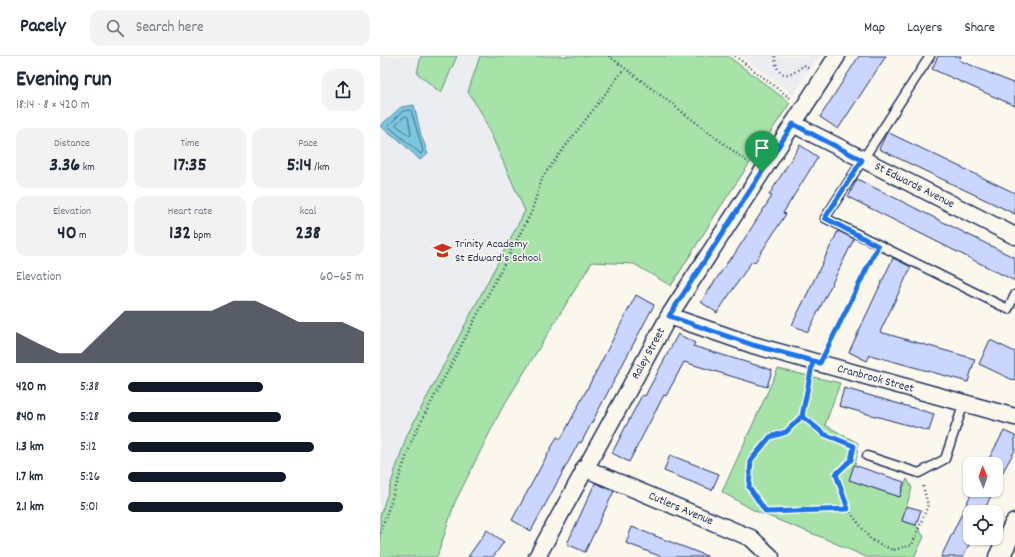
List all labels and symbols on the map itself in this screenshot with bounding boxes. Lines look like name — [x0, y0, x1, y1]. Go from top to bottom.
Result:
pin — [745, 131, 779, 172]
street label: St Edwards Avenue — [871, 158, 957, 213]
place label: Trinity Academy St Edward's School — [455, 236, 541, 267]
school or university icon: Trinity Academy St Edward's School — [432, 241, 452, 261]
street label: Raley Street — [627, 324, 670, 382]
street label: Cranbrook Street — [835, 360, 916, 397]
north arrow — [963, 457, 1003, 497]
street label: Cutlers Avenue — [646, 487, 716, 530]

